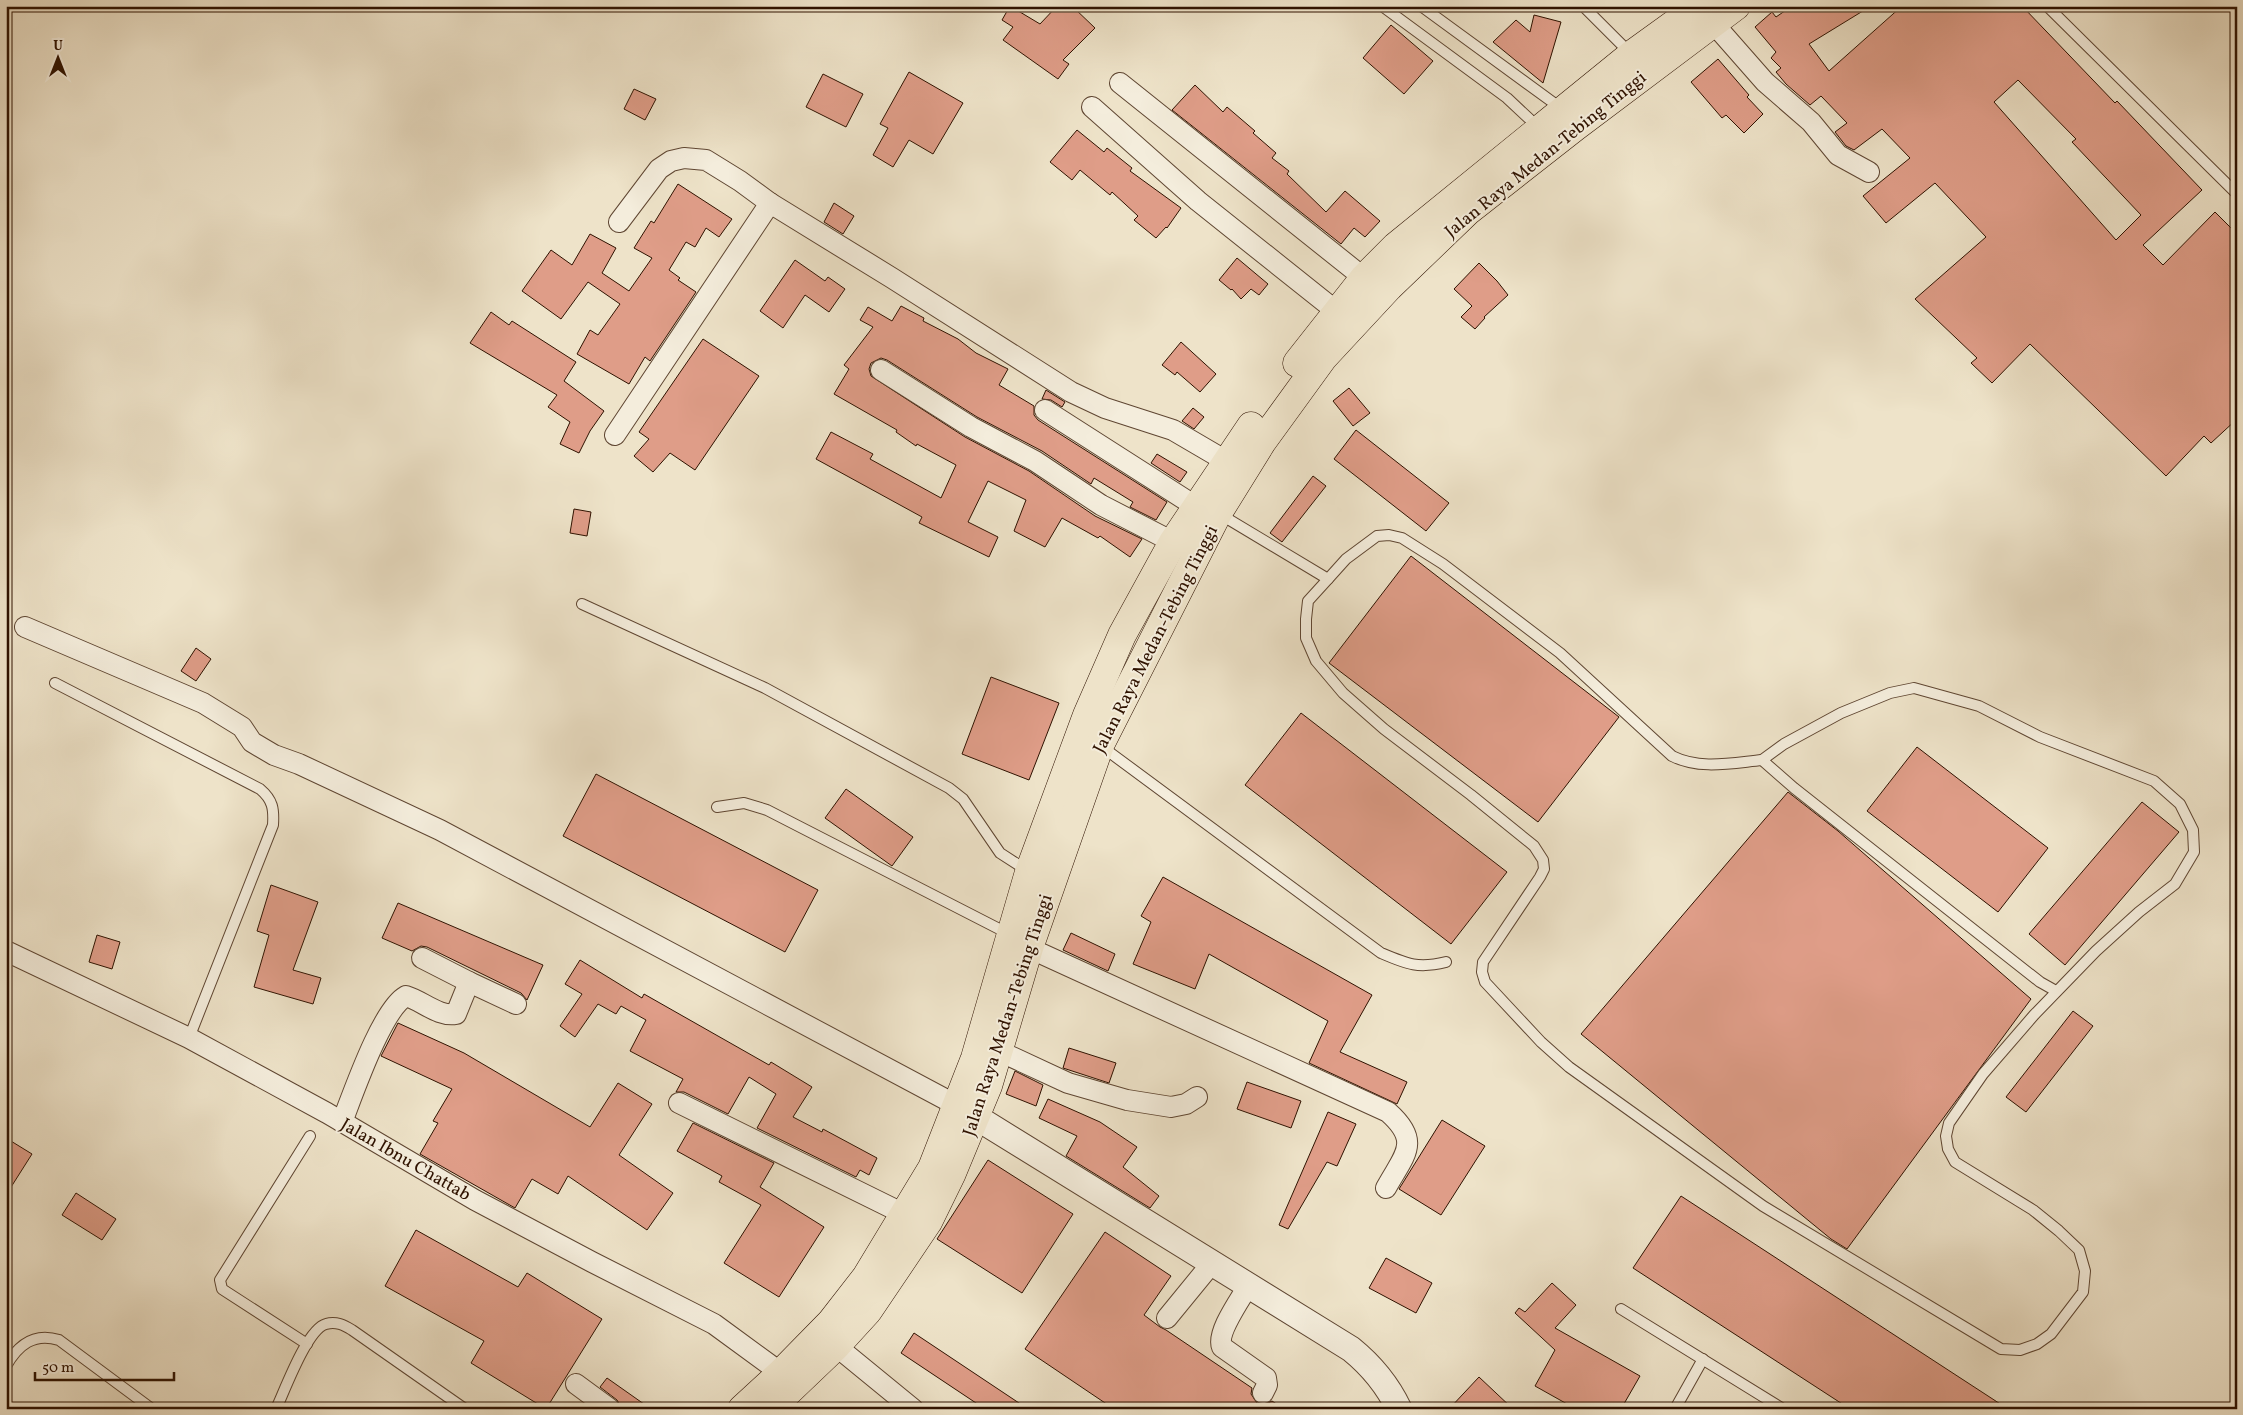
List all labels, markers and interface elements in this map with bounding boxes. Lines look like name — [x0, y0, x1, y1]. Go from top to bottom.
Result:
north arrow — [32, 32, 82, 82]
text: U — [53, 37, 63, 56]
street label: Jalan Raya Medan-Tebing Tinggi — [1440, 66, 1652, 245]
street label: Jalan Raya Medan-Tebing Tinggi — [1088, 521, 1225, 758]
street label: Jalan Raya Medan-Tebing Tinggi — [957, 891, 1059, 1140]
street label: Jalan Ibnu Chattab — [335, 1113, 475, 1208]
scale bar — [35, 1350, 174, 1382]
text: 50 m — [42, 1358, 74, 1379]

